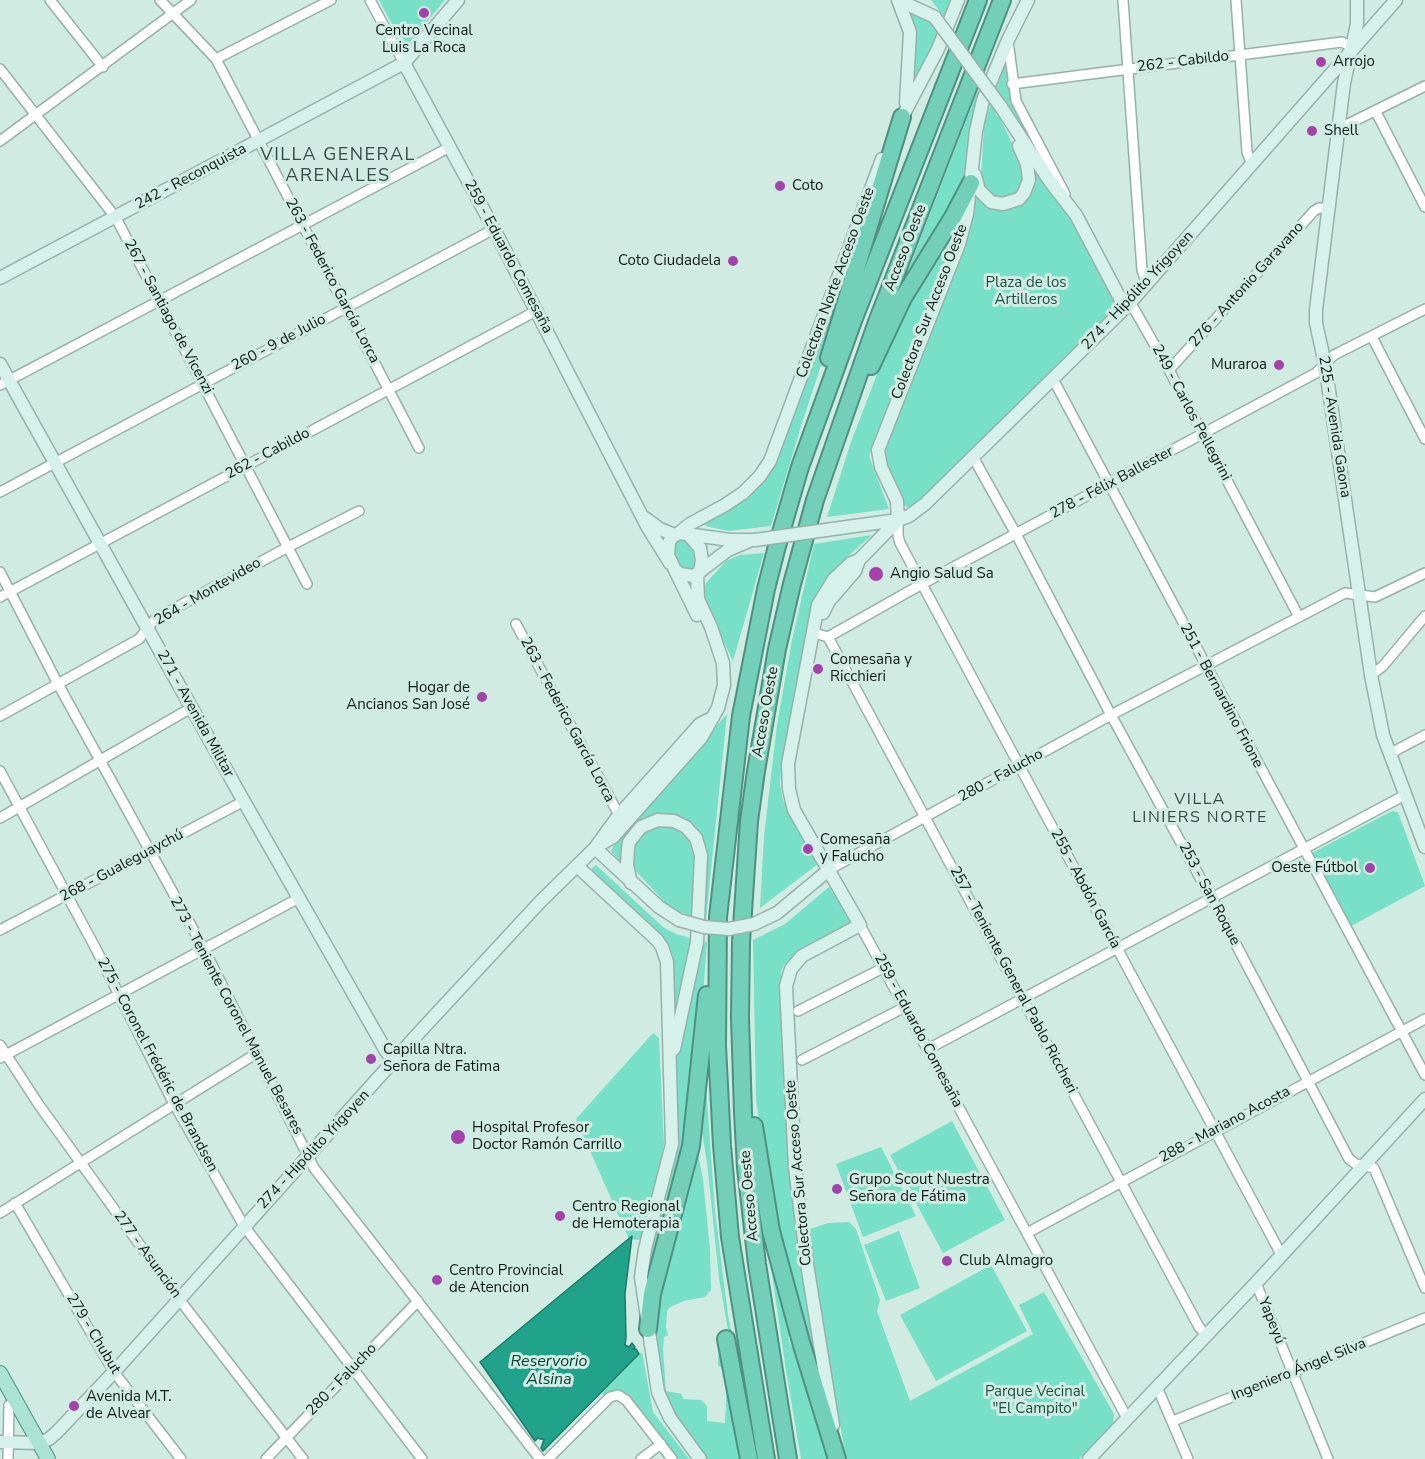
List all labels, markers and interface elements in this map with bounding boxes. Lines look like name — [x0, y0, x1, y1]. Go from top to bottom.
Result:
marker: Centro Vecinal Luis La Roca — [417, 6, 431, 20]
place label: Centro Vecinal Luis La Roca — [375, 22, 473, 57]
street label: 262 - Cabildo — [1136, 47, 1230, 77]
place label: Arrojo — [1333, 53, 1375, 71]
marker: Arrojo — [1314, 55, 1328, 69]
place label: Shell — [1324, 122, 1359, 140]
marker: Shell — [1305, 124, 1319, 138]
street label: 242 - Reconquista — [132, 140, 250, 214]
district label: VILLA GENERAL ARENALES — [260, 145, 416, 188]
street label: 259 - Eduardo Comesaña — [460, 177, 556, 337]
place label: Coto — [792, 177, 823, 195]
marker: Coto — [773, 179, 787, 193]
street label: Colectora Norte Acceso Oeste — [793, 185, 879, 381]
street label: 263 - Federico García Lorca — [281, 195, 383, 367]
street label: Acceso Oeste — [881, 202, 931, 294]
street label: 276 - Antonio Garavano — [1186, 219, 1308, 351]
street label: Colectora Sur Acceso Oeste — [888, 222, 972, 402]
street label: 274 - Hipólito Yrigoyen — [1078, 228, 1198, 354]
street label: 267 - Santiago de Vicenzi — [120, 237, 216, 397]
place label: Coto Ciudadela — [618, 252, 721, 270]
marker: Coto Ciudadela — [726, 254, 740, 268]
park label: Plaza de los Artilleros — [985, 274, 1067, 309]
street label: 260 - 9 de Julio — [229, 311, 329, 375]
street label: 249 - Carlos Pellegrini — [1147, 342, 1235, 484]
street label: 225 - Avenida Gaona — [1314, 355, 1354, 499]
place label: Muraroa — [1211, 356, 1267, 374]
marker: Muraroa — [1272, 358, 1286, 372]
street label: 262 - Cabildo — [223, 424, 313, 484]
street label: 278 - Félix Ballester — [1047, 443, 1177, 523]
street label: 264 - Montevideo — [152, 554, 264, 630]
marker: Angio Salud Sa — [867, 565, 885, 583]
place label: Angio Salud Sa — [890, 565, 994, 583]
street label: 251 - Bernardino Frione — [1175, 621, 1267, 771]
street label: 263 - Federico García Lorca — [516, 634, 618, 806]
street label: 271 - Avenida Militar — [153, 647, 237, 781]
place label: Comesaña y Ricchieri — [830, 651, 912, 686]
marker: Comesaña y Ricchieri — [811, 662, 825, 676]
street label: Acceso Oeste — [749, 665, 783, 759]
place label: Hogar de Ancianos San José — [346, 679, 470, 714]
marker: Hogar de Ancianos San José — [475, 690, 489, 704]
street label: 280 - Falucho — [956, 745, 1046, 807]
district label: VILLA LINIERS NORTE — [1132, 790, 1268, 828]
street label: 268 - Gualeguaychú — [57, 826, 187, 906]
street label: 255 - Abdón García — [1046, 826, 1124, 952]
place label: Comesaña y Falucho — [820, 831, 890, 866]
street label: 253 - San Roque — [1174, 839, 1244, 949]
marker: Comesaña y Falucho — [801, 842, 815, 856]
place label: Oeste Fútbol — [1271, 859, 1358, 877]
marker: Oeste Fútbol — [1363, 861, 1377, 875]
street label: 257 - Teniente General Pablo Riccheri — [945, 863, 1081, 1097]
street label: 273 - Teniente Coronel Manuel Besares — [165, 894, 307, 1138]
street label: 259 - Eduardo Comesaña — [870, 951, 966, 1111]
street label: 275 - Coronel Frédéric de Brandsen — [93, 955, 221, 1175]
place label: Capilla Ntra. Señora de Fatima — [383, 1041, 500, 1076]
marker: Capilla Ntra. Señora de Fatima — [364, 1052, 378, 1066]
street label: Colectora Sur Acceso Oeste — [782, 1079, 816, 1267]
street label: 288 - Mariano Acosta — [1156, 1083, 1294, 1167]
street label: 274 - Hipólito Yrigoyen — [254, 1087, 374, 1213]
place label: Hospital Profesor Doctor Ramón Carrillo — [472, 1119, 622, 1154]
marker: Hospital Profesor Doctor Ramón Carrillo — [449, 1128, 467, 1146]
street label: Acceso Oeste — [737, 1150, 763, 1242]
place label: Grupo Scout Nuestra Señora de Fátima — [849, 1171, 990, 1206]
marker: Grupo Scout Nuestra Señora de Fátima — [830, 1182, 844, 1196]
place label: Centro Regional de Hemoterapia — [572, 1198, 680, 1233]
street label: 277 - Asunción — [109, 1208, 185, 1302]
marker: Centro Regional de Hemoterapia — [553, 1209, 567, 1223]
place label: Club Almagro — [959, 1252, 1053, 1270]
marker: Club Almagro — [940, 1254, 954, 1268]
place label: Centro Provincial de Atencion — [449, 1262, 563, 1297]
marker: Centro Provincial de Atencion — [430, 1273, 444, 1287]
street label: 279 - Chubut — [62, 1291, 124, 1377]
street label: Yapeyú — [1254, 1295, 1288, 1347]
street label: Ingeniero Ángel Silva — [1229, 1335, 1369, 1405]
street label: 280 - Falucho — [303, 1340, 381, 1420]
water label: Reservorio Alsina — [511, 1352, 587, 1390]
park label: Parque Vecinal "El Campito" — [985, 1383, 1085, 1418]
place label: Avenida M.T. de Alvear — [86, 1388, 172, 1423]
marker: Avenida M.T. de Alvear — [67, 1399, 81, 1413]

